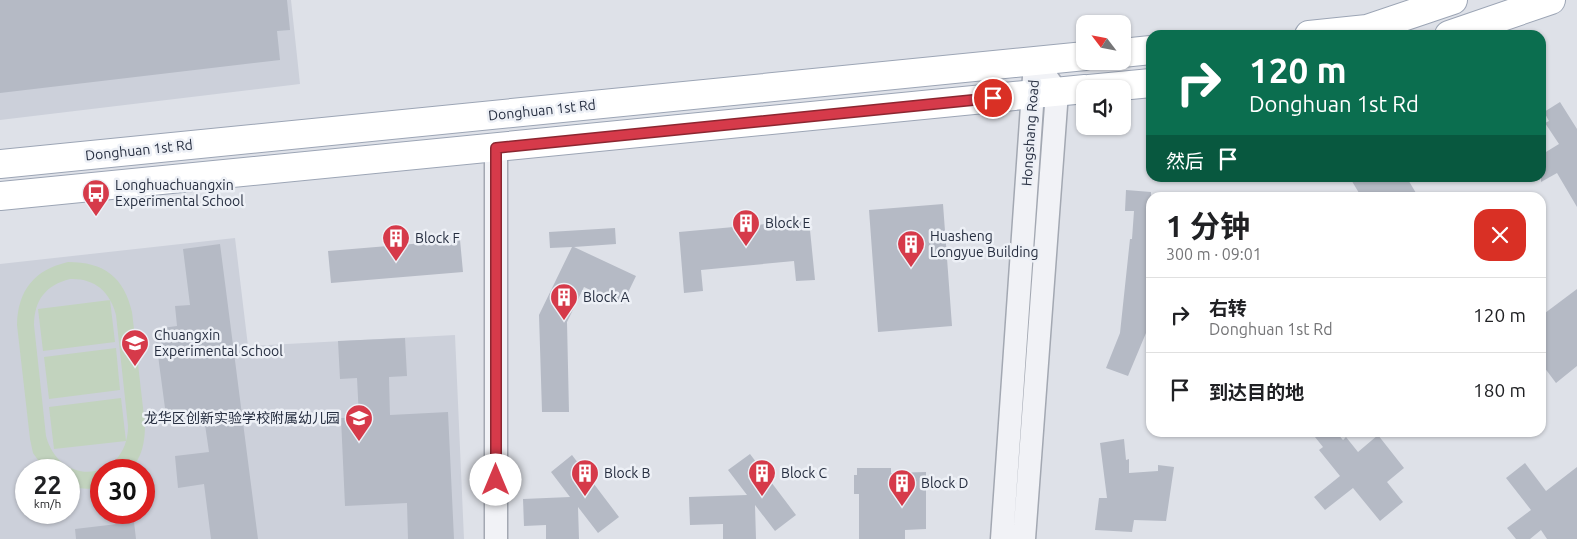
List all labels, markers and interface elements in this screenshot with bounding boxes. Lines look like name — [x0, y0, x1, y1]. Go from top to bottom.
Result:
north arrow — [1076, 15, 1131, 70]
map controls — [1076, 15, 1131, 135]
icon: right — [1166, 50, 1231, 115]
text: 120 m — [1249, 50, 1347, 90]
pin — [972, 77, 1014, 119]
street label: Hongshang Road — [1018, 79, 1042, 187]
button: sound — [1076, 80, 1131, 135]
icon: arrive — [979, 84, 1007, 112]
text: Donghuan 1st Rd — [1249, 91, 1419, 116]
street label: Donghuan 1st Rd — [487, 96, 597, 124]
street label: Donghuan 1st Rd — [84, 136, 194, 164]
icon: arrive — [1214, 145, 1242, 173]
text: 然后 — [1166, 150, 1204, 172]
place label: Longhuachuangxin Experimental School — [115, 177, 244, 209]
bus stop icon: Longhuachuangxin Experimental School — [81, 178, 111, 217]
building icon: Block E — [731, 208, 761, 247]
text: 1 分钟 — [1166, 209, 1250, 243]
button: close — [1474, 209, 1526, 261]
place label: Block E — [765, 215, 811, 231]
building icon: Block F — [381, 223, 411, 262]
place label: Huasheng Longyue Building — [930, 228, 1039, 260]
building icon: Huasheng Longyue Building — [896, 229, 926, 268]
place label: Block F — [415, 230, 460, 246]
text: 300 m · 09:01 — [1166, 245, 1262, 263]
building icon: Block A — [549, 282, 579, 321]
place label: Block A — [583, 289, 630, 305]
text: 右转 — [1209, 297, 1247, 319]
icon: right — [1166, 301, 1194, 329]
text: 120 m — [1473, 304, 1526, 326]
text: Donghuan 1st Rd — [1209, 320, 1333, 338]
place label: Chuangxin Experimental School — [154, 327, 283, 359]
school or university icon: Chuangxin Experimental School — [120, 328, 150, 367]
icon: arrive — [1166, 376, 1194, 404]
text: 180 m — [1473, 379, 1526, 401]
text: 到达目的地 — [1209, 381, 1304, 403]
school or university icon: 龙华区创新实验学校附属幼儿园 — [344, 403, 374, 442]
place label: 龙华区创新实验学校附属幼儿园 — [144, 410, 340, 426]
position arrow — [469, 453, 521, 505]
building icon: Block B — [570, 458, 600, 497]
building icon: Block C — [747, 458, 777, 497]
speed limit sign: 30 — [90, 459, 155, 524]
place label: Block B — [604, 465, 651, 481]
place label: Block C — [781, 465, 828, 481]
building icon: Block D — [887, 468, 917, 507]
text: 22 — [33, 471, 62, 499]
place label: Block D — [921, 475, 969, 491]
text: km/h — [34, 497, 61, 510]

